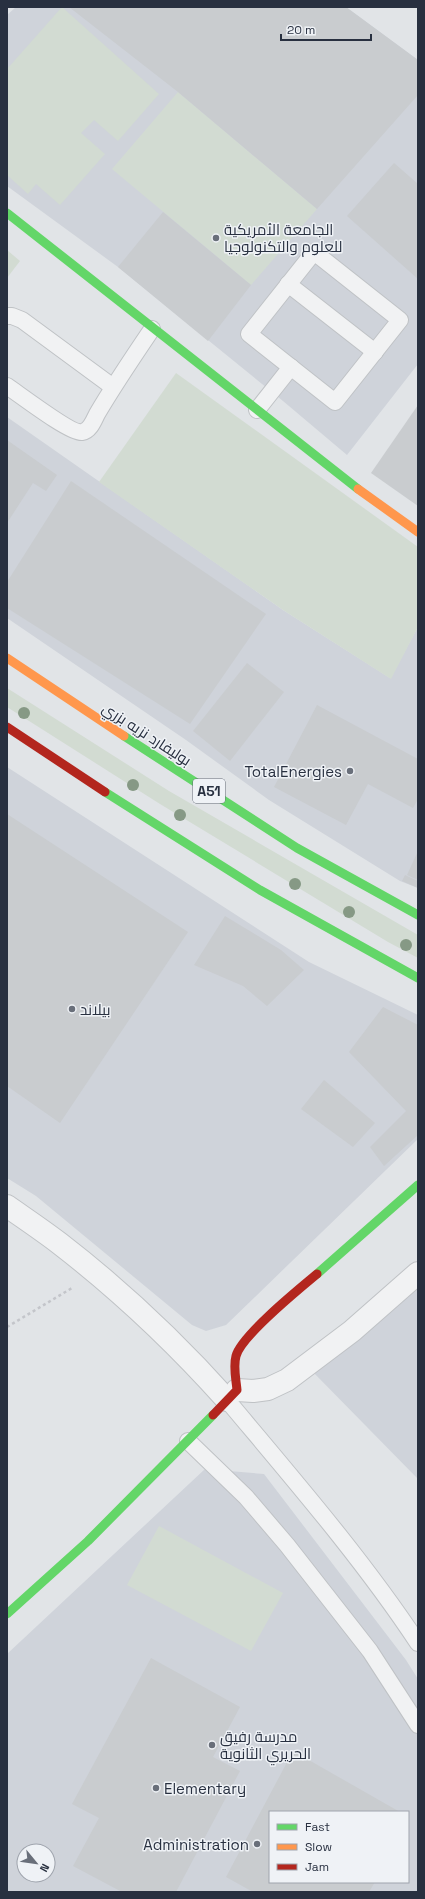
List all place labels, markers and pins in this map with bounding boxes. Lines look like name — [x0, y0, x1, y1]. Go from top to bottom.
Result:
place label: الجامعة الأمريكية للعلوم والتكنولوجيا — [224, 220, 342, 257]
marker: الجامعة الأمريكية للعلوم والتكنولوجيا — [211, 233, 221, 243]
place label: TotalEnergies — [245, 762, 342, 781]
marker: TotalEnergies — [345, 766, 355, 776]
place label: بيلاند — [80, 1000, 111, 1019]
marker: بيلاند — [67, 1004, 77, 1014]
place label: مدرسة رفيق الحريري الثانوية — [220, 1727, 311, 1766]
marker: مدرسة رفيق الحريري الثانوية — [207, 1740, 217, 1750]
place label: Elementary — [164, 1779, 246, 1798]
marker: Elementary — [151, 1783, 161, 1793]
place label: Administration — [143, 1835, 249, 1854]
marker: Administration — [252, 1839, 262, 1849]

